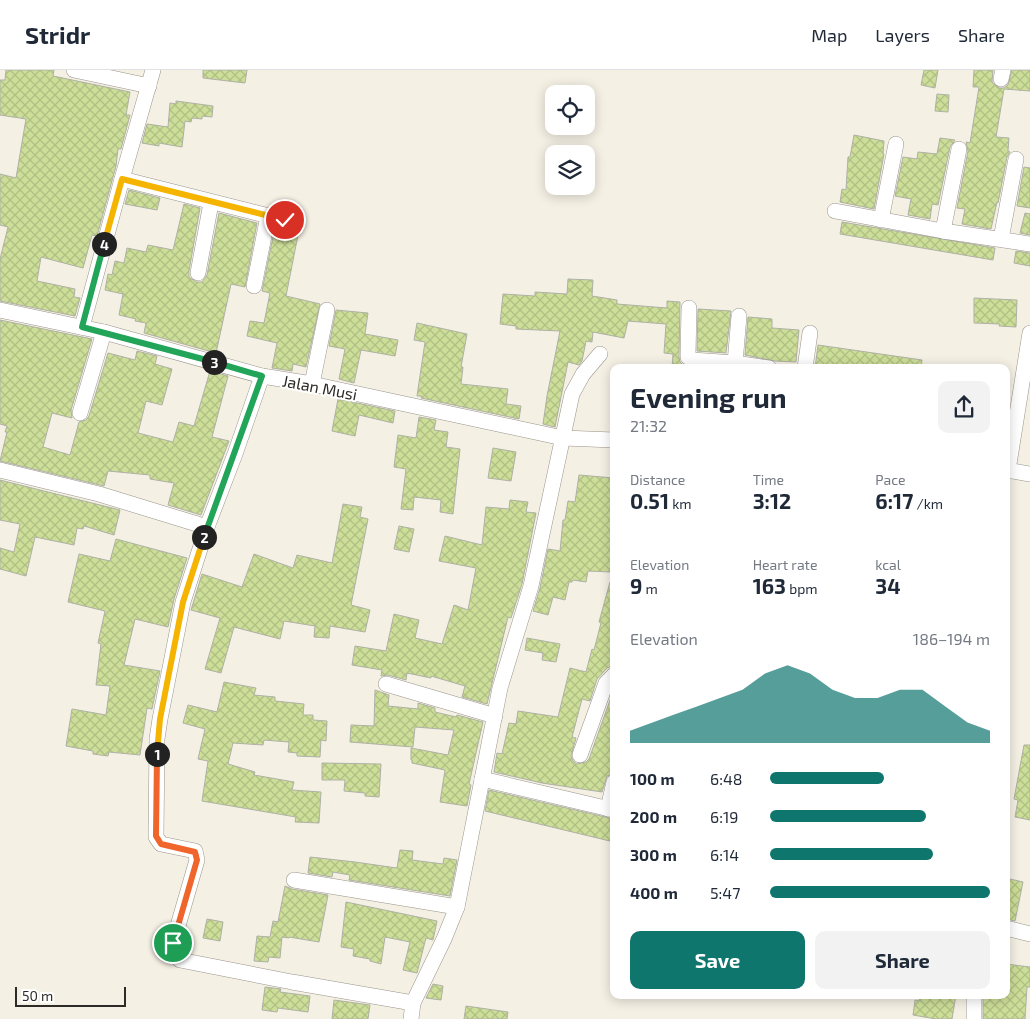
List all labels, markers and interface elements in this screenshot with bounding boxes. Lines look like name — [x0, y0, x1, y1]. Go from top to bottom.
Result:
text: Stridr — [25, 20, 90, 49]
text: Map — [811, 24, 847, 46]
text: Layers — [875, 24, 930, 46]
text: Share — [958, 24, 1005, 46]
map controls — [545, 85, 595, 195]
button: locate — [545, 85, 595, 135]
button: layers — [545, 145, 595, 195]
pin — [264, 199, 306, 241]
icon: check — [271, 206, 299, 234]
pin: 4 — [92, 232, 116, 256]
text: 4 — [100, 236, 109, 253]
pin: 3 — [202, 350, 226, 374]
text: 3 — [211, 354, 218, 371]
street label: Jalan Musi — [281, 370, 359, 404]
text: Evening run — [630, 380, 787, 414]
button: share — [938, 381, 990, 433]
text: 21:32 — [630, 416, 667, 435]
text: Distance — [630, 471, 685, 488]
text: Time — [753, 471, 784, 488]
text: Pace — [875, 471, 905, 488]
text: 0.51 — [630, 488, 669, 513]
text: 3:12 — [753, 488, 791, 513]
text: 6:17 — [875, 488, 913, 513]
text: km — [669, 495, 692, 512]
text: /km — [913, 495, 943, 512]
pin: 2 — [192, 524, 216, 550]
text: 2 — [200, 529, 209, 546]
text: Elevation — [630, 556, 689, 573]
text: Heart rate — [753, 556, 817, 573]
text: kcal — [875, 556, 901, 573]
text: 9 — [630, 573, 642, 598]
text: 163 — [753, 573, 786, 598]
text: 34 — [875, 573, 901, 598]
text: m — [642, 580, 658, 597]
text: bpm — [786, 580, 818, 597]
text: Elevation — [630, 629, 698, 648]
text: 186–194 m — [913, 629, 990, 648]
pin: 1 — [144, 742, 170, 766]
text: 1 — [154, 746, 161, 763]
text: 100 m — [630, 769, 675, 788]
text: 6:48 — [710, 769, 742, 788]
text: 200 m — [630, 807, 677, 826]
text: 6:19 — [710, 807, 738, 826]
text: 300 m — [630, 845, 677, 864]
text: 6:14 — [710, 845, 739, 864]
text: 400 m — [630, 883, 678, 902]
text: 5:47 — [710, 883, 740, 902]
pin — [152, 922, 194, 964]
icon: arrive — [159, 929, 187, 957]
button: Save — [630, 931, 805, 989]
button: Share — [815, 931, 990, 989]
scale bar — [15, 984, 126, 1007]
text: 50 m — [22, 987, 53, 1004]

